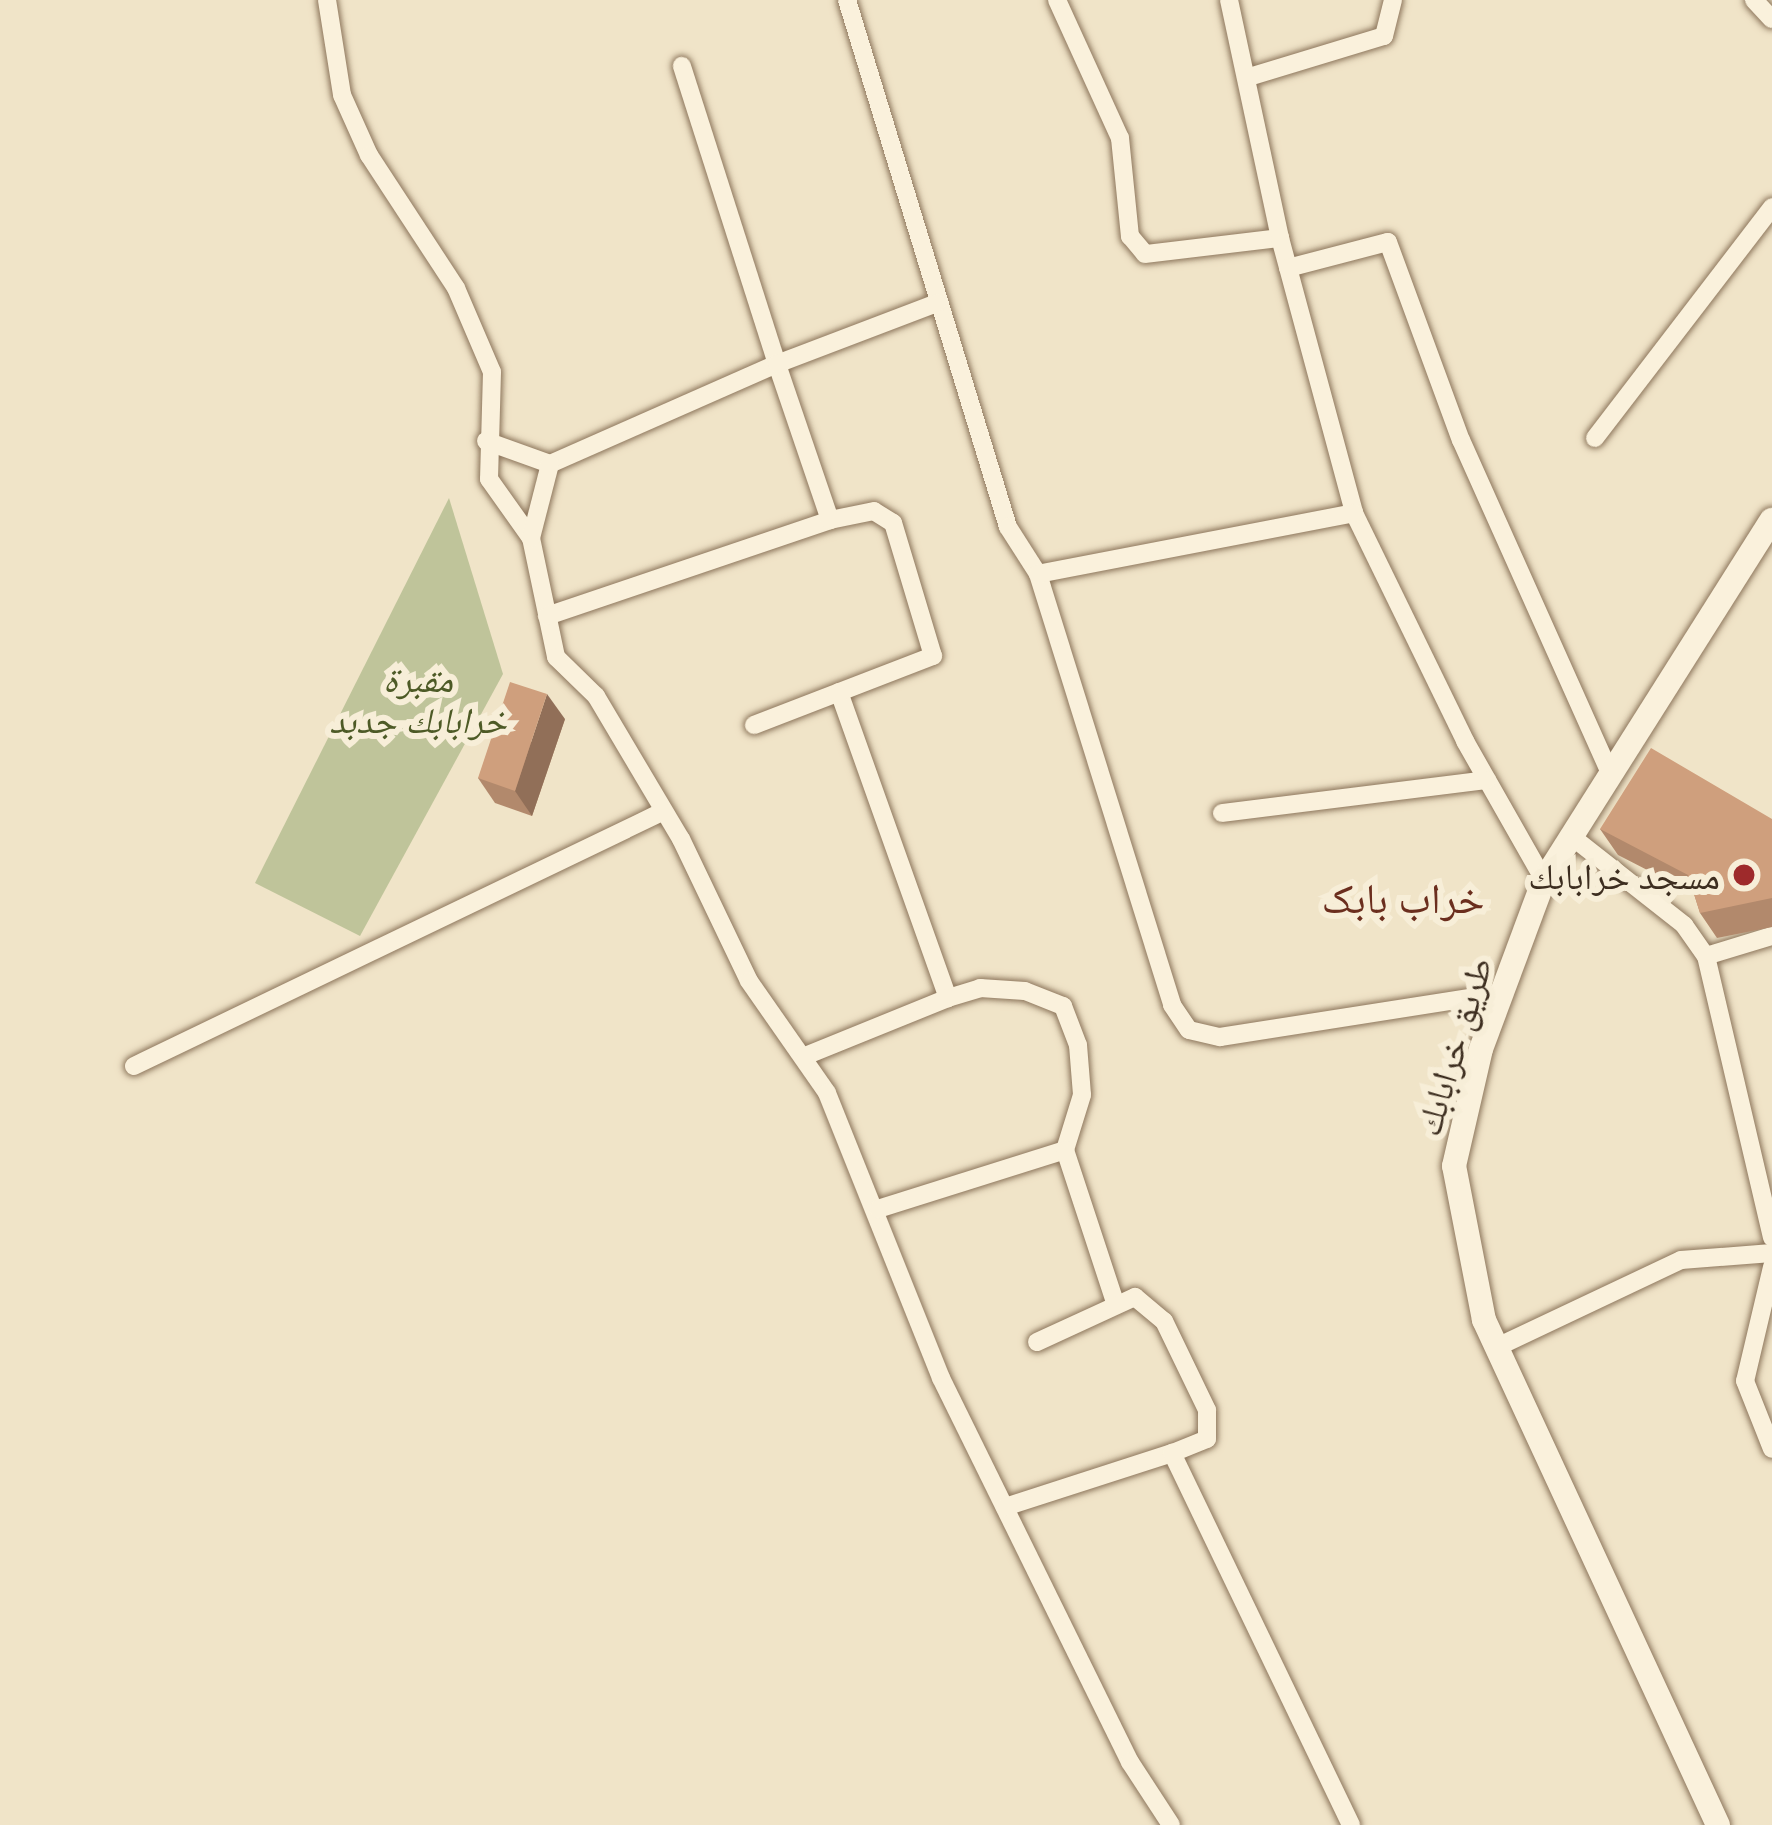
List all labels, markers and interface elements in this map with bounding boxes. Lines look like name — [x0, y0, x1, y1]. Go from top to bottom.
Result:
park label: مقبرة خرابابك جدبد — [329, 655, 507, 740]
place label: مسجد خرابابك — [1528, 853, 1720, 897]
marker: مسجد خرابابك — [1731, 862, 1757, 888]
district label: خراب بابک — [1322, 871, 1484, 921]
street label: طريق خرابابك — [1404, 952, 1500, 1140]

